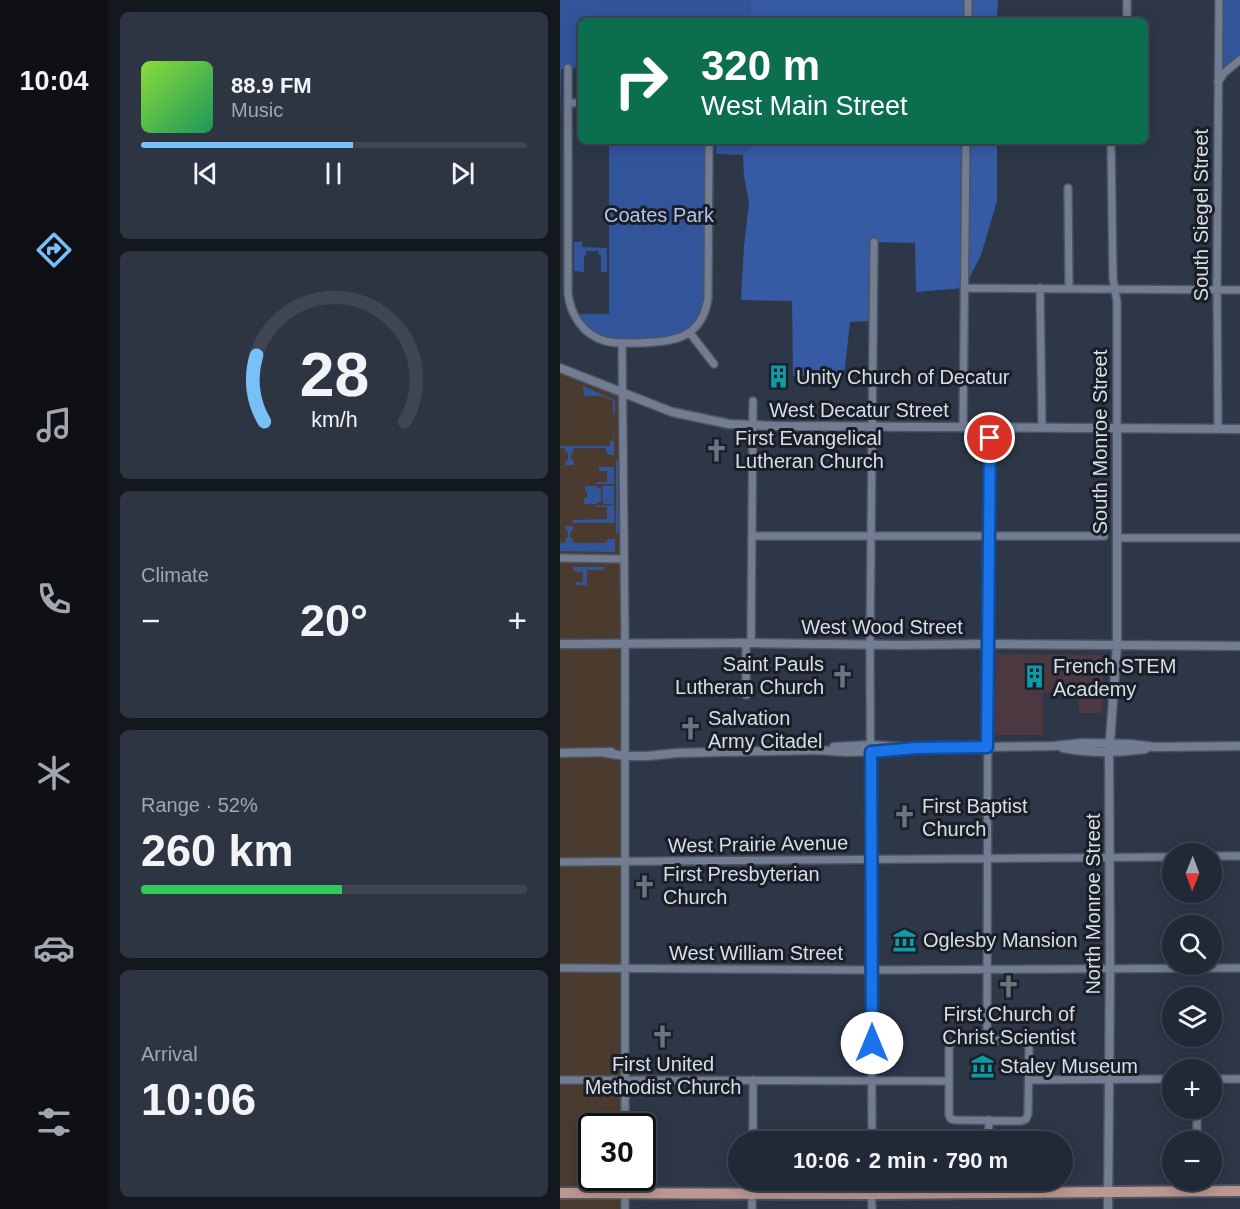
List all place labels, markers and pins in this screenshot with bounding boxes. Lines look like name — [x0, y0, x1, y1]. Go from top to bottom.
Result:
building icon: Unity Church of Decatur — [765, 364, 791, 390]
place label: Unity Church of Decatur — [796, 366, 1010, 388]
pin — [964, 412, 1015, 463]
place label: First Evangelical Lutheran Church — [735, 427, 884, 472]
church icon: First Evangelical Lutheran Church — [704, 437, 730, 463]
place label: Saint Pauls Lutheran Church — [675, 653, 824, 698]
place label: French STEM Academy — [1053, 655, 1176, 700]
church icon: Saint Pauls Lutheran Church — [829, 663, 855, 689]
building icon: French STEM Academy — [1022, 664, 1048, 690]
place label: Salvation Army Citadel — [708, 707, 822, 752]
church icon: Salvation Army Citadel — [677, 716, 703, 742]
place label: First Baptist Church — [922, 795, 1028, 840]
church icon: First Baptist Church — [891, 804, 917, 830]
place label: First Presbyterian Church — [663, 863, 820, 908]
church icon: First Presbyterian Church — [632, 873, 658, 899]
museum icon: Oglesby Mansion — [892, 927, 918, 953]
place label: Oglesby Mansion — [923, 929, 1078, 951]
church icon: First Church of Christ Scientist — [996, 974, 1022, 1000]
place label: First Church of Christ Scientist — [942, 1003, 1076, 1048]
church icon: First United Methodist Church — [650, 1024, 676, 1050]
place label: First United Methodist Church — [585, 1053, 741, 1098]
museum icon: Staley Museum — [969, 1053, 995, 1079]
place label: Staley Museum — [1000, 1055, 1138, 1077]

